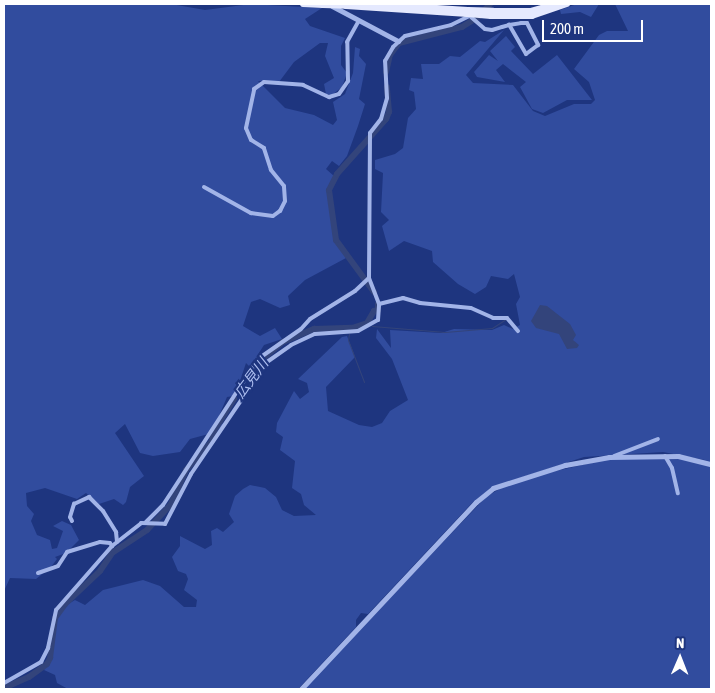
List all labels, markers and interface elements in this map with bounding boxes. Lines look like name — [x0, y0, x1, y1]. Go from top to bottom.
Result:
scale bar — [545, 10, 646, 42]
text: 200 m — [550, 20, 584, 37]
water label: 広見川 — [230, 355, 272, 401]
north arrow — [655, 633, 705, 683]
text: N — [676, 635, 685, 651]

